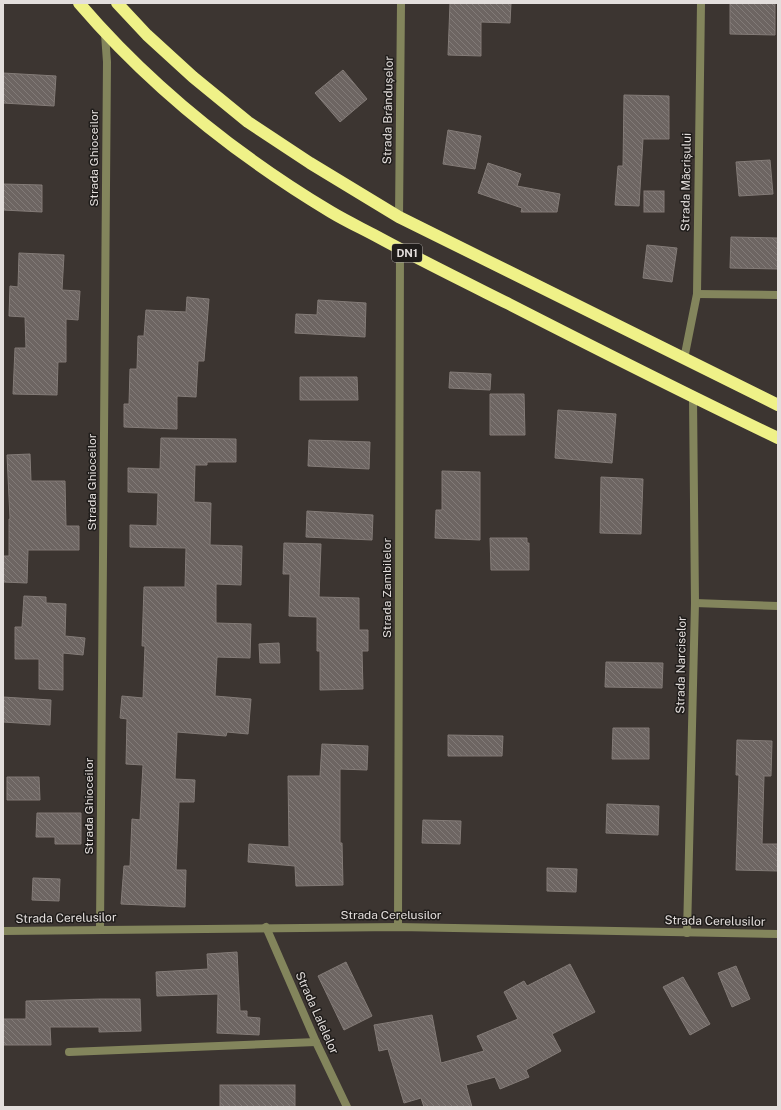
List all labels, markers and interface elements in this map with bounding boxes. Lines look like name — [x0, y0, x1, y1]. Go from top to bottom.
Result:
street label: Strada Brândușelor — [380, 55, 396, 164]
street label: Strada Ghioceilor — [87, 109, 101, 206]
street label: Strada Măcrișului — [678, 133, 694, 231]
road number: DN1 — [392, 244, 422, 262]
street label: Strada Ghioceilor — [85, 433, 99, 530]
street label: Strada Zambilelor — [380, 538, 394, 638]
street label: Strada Narciselor — [673, 616, 689, 714]
street label: Strada Ghioceilor — [82, 757, 96, 854]
street label: Strada Cerelusilor — [340, 908, 442, 922]
street label: Strada Cerelusilor — [15, 910, 117, 926]
street label: Strada Cerelusilor — [664, 913, 766, 929]
street label: Strada Lalelelor — [293, 970, 342, 1057]

